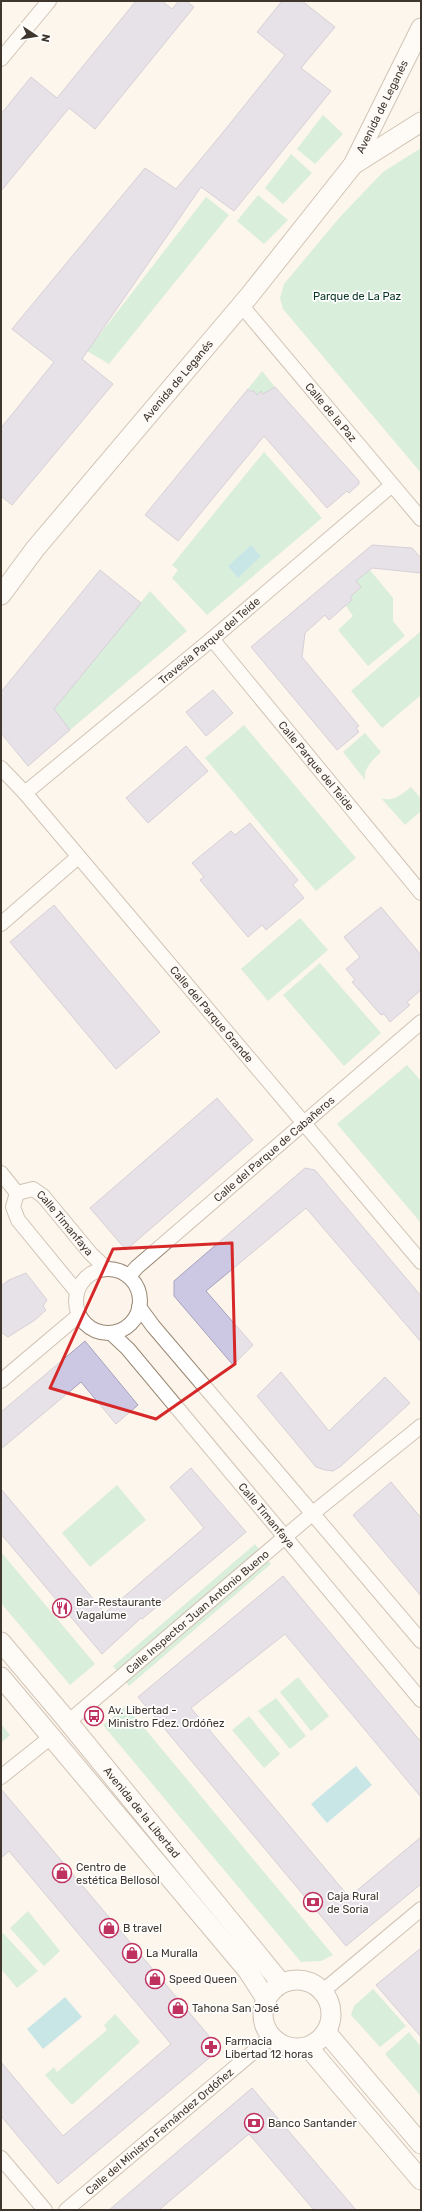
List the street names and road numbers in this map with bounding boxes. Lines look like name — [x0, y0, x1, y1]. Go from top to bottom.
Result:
street label: Avenida de Leganés — [353, 57, 411, 155]
street label: Avenida de Leganés — [140, 337, 216, 424]
street label: Calle de la Paz — [303, 380, 360, 445]
street label: Travesía Parque del Teide — [156, 594, 263, 687]
street label: Calle Parque del Teide — [276, 718, 357, 813]
street label: Calle del Parque Grande — [167, 963, 256, 1065]
street label: Calle del Parque de Cabañeros — [211, 1093, 337, 1204]
street label: Calle Timanfaya — [35, 1187, 96, 1258]
street label: Calle Timanfaya — [236, 1480, 298, 1551]
street label: Calle Inspector Juan Antonio Bueno — [123, 1547, 272, 1676]
street label: Avenida de la Libertad — [101, 1764, 183, 1860]
street label: Calle del Ministro Fernández Ordóñez — [83, 2065, 236, 2197]

